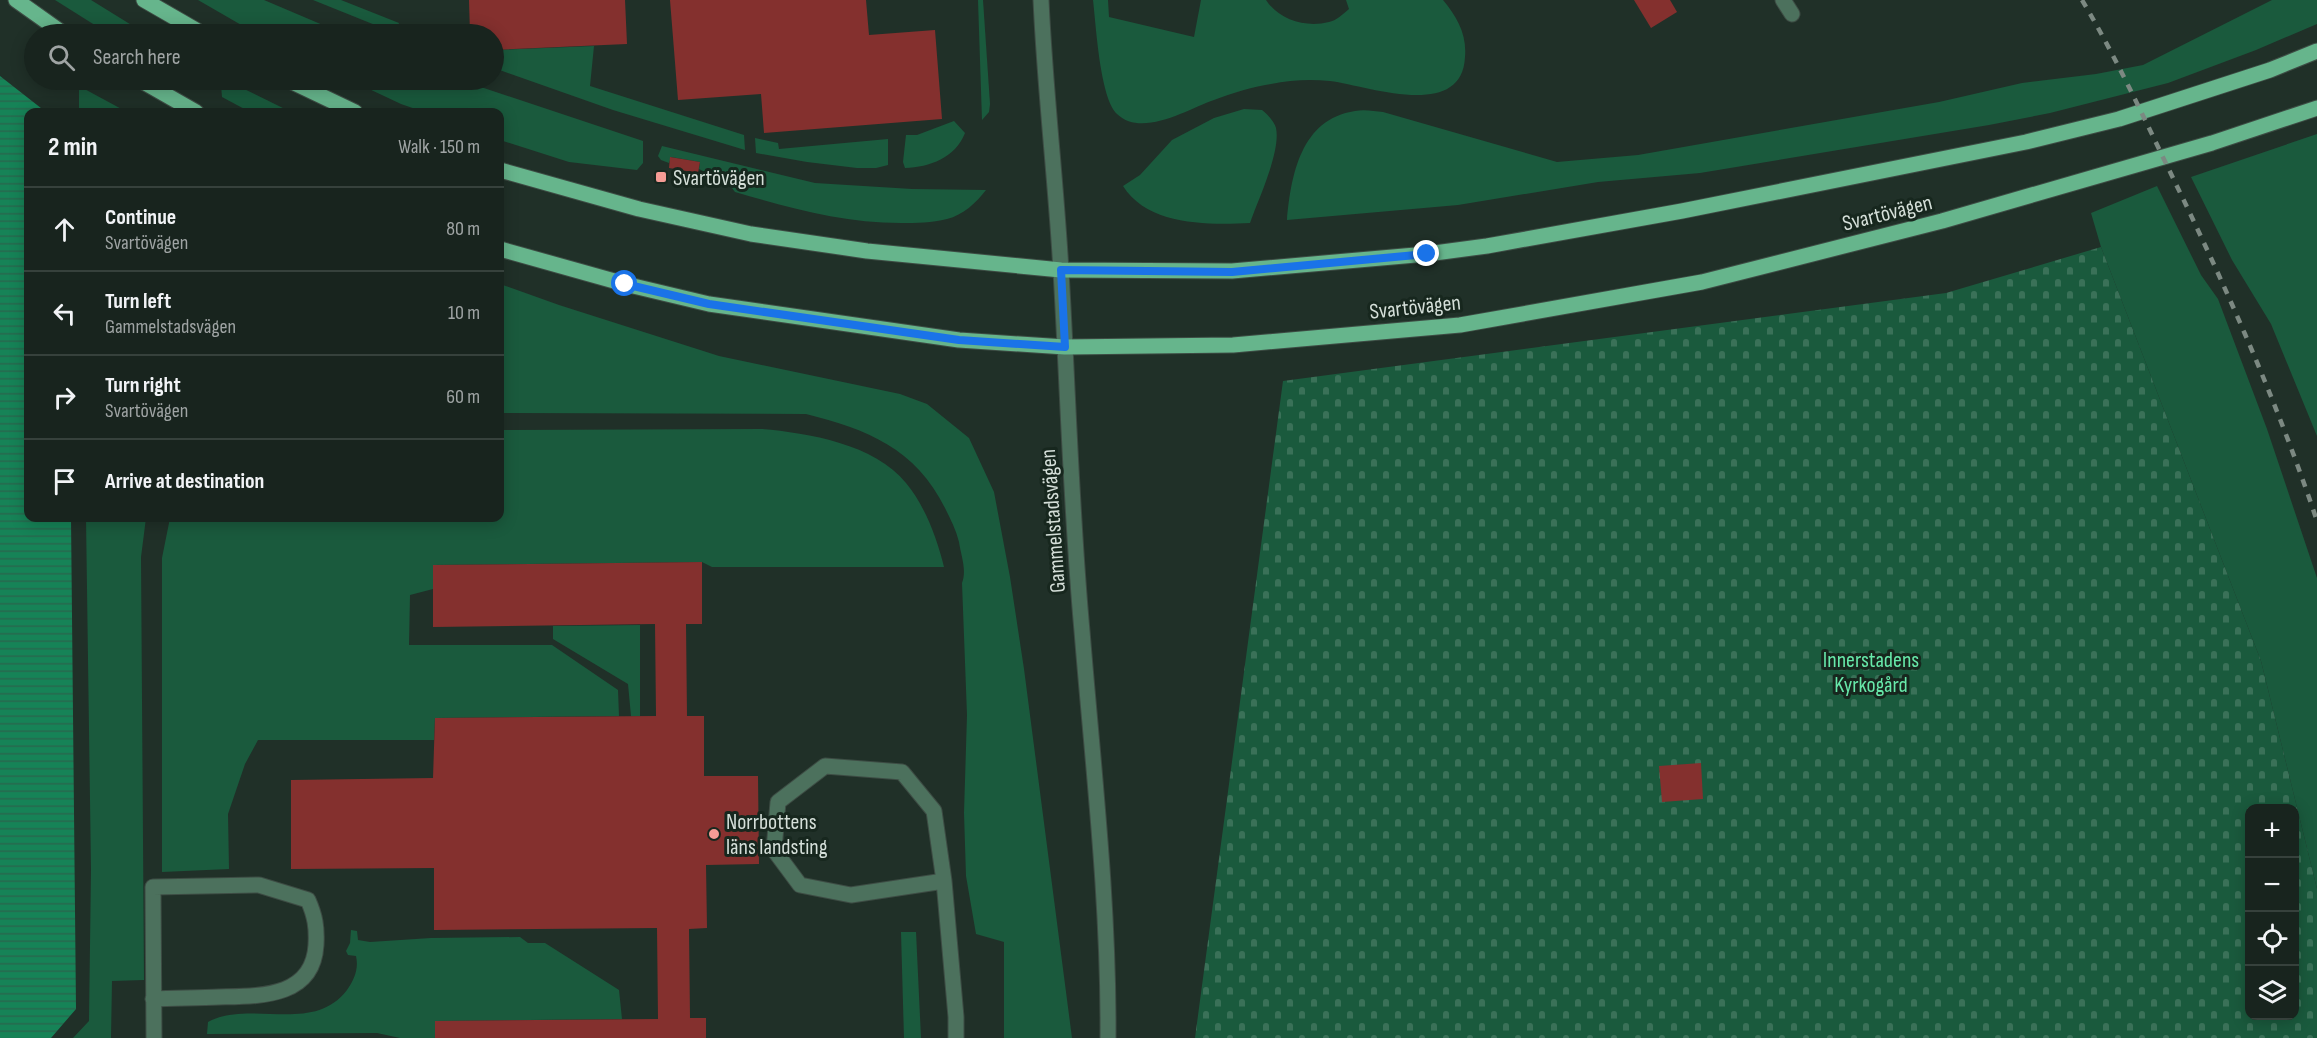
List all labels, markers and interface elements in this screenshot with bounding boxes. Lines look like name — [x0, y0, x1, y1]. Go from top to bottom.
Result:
search box — [24, 24, 504, 90]
icon: search — [45, 41, 78, 74]
text: Search here — [93, 44, 180, 71]
text: 2 min — [48, 132, 98, 163]
text: Walk · 150 m — [398, 135, 480, 159]
place label: Svartövägen — [673, 165, 765, 192]
marker: Svartövägen — [654, 170, 668, 184]
street label: Svartövägen — [1840, 189, 1935, 238]
text: Continue — [105, 204, 176, 231]
icon: ahead — [48, 213, 81, 246]
text: 80 m — [446, 217, 480, 241]
text: Svartövägen — [105, 231, 188, 255]
route end — [1413, 240, 1439, 266]
route start — [611, 270, 637, 296]
text: Turn left — [105, 288, 171, 315]
street label: Svartövägen — [1368, 289, 1462, 326]
icon: left — [48, 297, 81, 330]
text: 10 m — [448, 301, 480, 325]
text: Gammelstadsvägen — [105, 315, 236, 339]
text: Turn right — [105, 372, 181, 399]
icon: right — [48, 381, 81, 414]
text: 60 m — [446, 385, 480, 409]
text: Svartövägen — [105, 399, 188, 423]
street label: Gammelstadsvägen — [1035, 448, 1072, 594]
icon: arrive — [48, 465, 81, 498]
text: Arrive at destination — [105, 468, 264, 495]
park label: Innerstadens Kyrkogård — [1823, 647, 1919, 699]
map controls — [2245, 804, 2299, 1020]
button: + — [2245, 804, 2299, 858]
place label: Norrbottens läns landsting — [726, 809, 828, 861]
marker: Norrbottens läns landsting — [707, 827, 721, 841]
button: − — [2245, 858, 2299, 912]
button: locate — [2245, 912, 2299, 966]
button: layers — [2245, 966, 2299, 1020]

